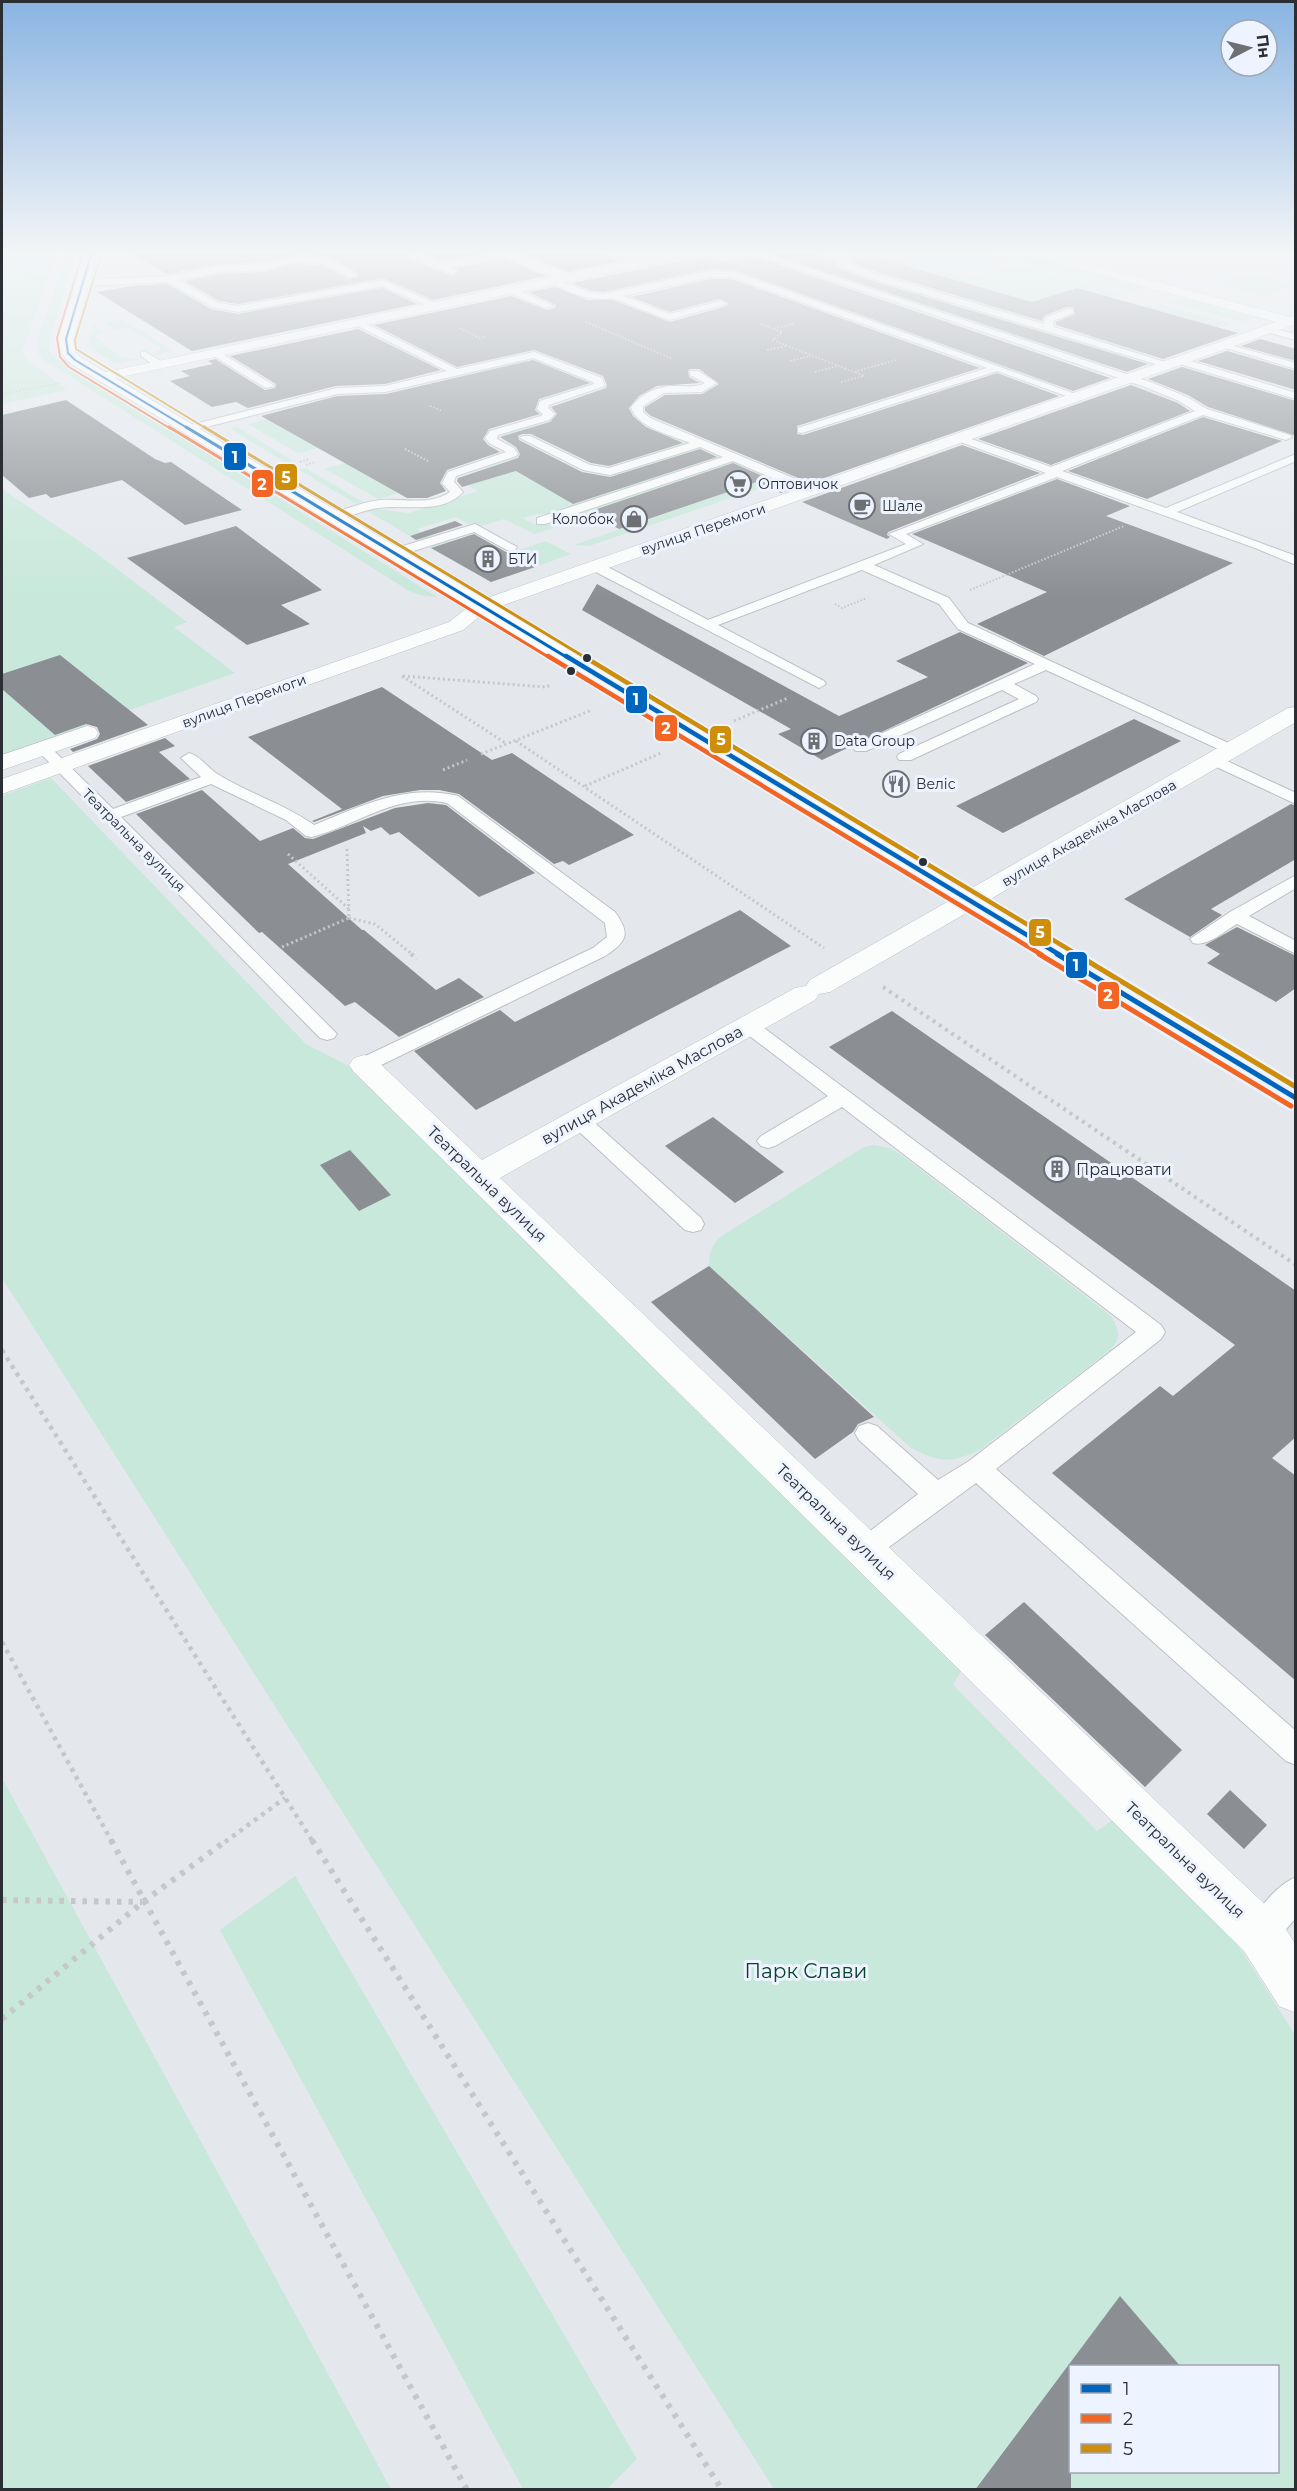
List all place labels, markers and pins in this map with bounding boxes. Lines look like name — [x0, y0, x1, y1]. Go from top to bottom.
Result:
supermarket icon: Оптовичок — [723, 469, 753, 499]
place label: Оптовичок — [758, 475, 838, 493]
cafe icon: Шале — [847, 491, 877, 521]
place label: Шале — [882, 497, 923, 515]
shop icon: Колобок — [619, 504, 649, 534]
place label: Колобок — [552, 510, 614, 528]
building icon: БТИ — [473, 544, 503, 574]
place label: БТИ — [508, 550, 537, 568]
unlabelled marker — [581, 652, 593, 664]
unlabelled marker — [565, 665, 577, 677]
building icon: Data Group — [799, 726, 829, 756]
place label: Data Group — [834, 732, 915, 750]
restaurant icon: Веліс — [881, 769, 911, 799]
place label: Веліс — [916, 775, 956, 793]
unlabelled marker — [917, 856, 929, 868]
building icon: Працювати — [1042, 1154, 1072, 1184]
place label: Працювати — [1076, 1160, 1172, 1179]

